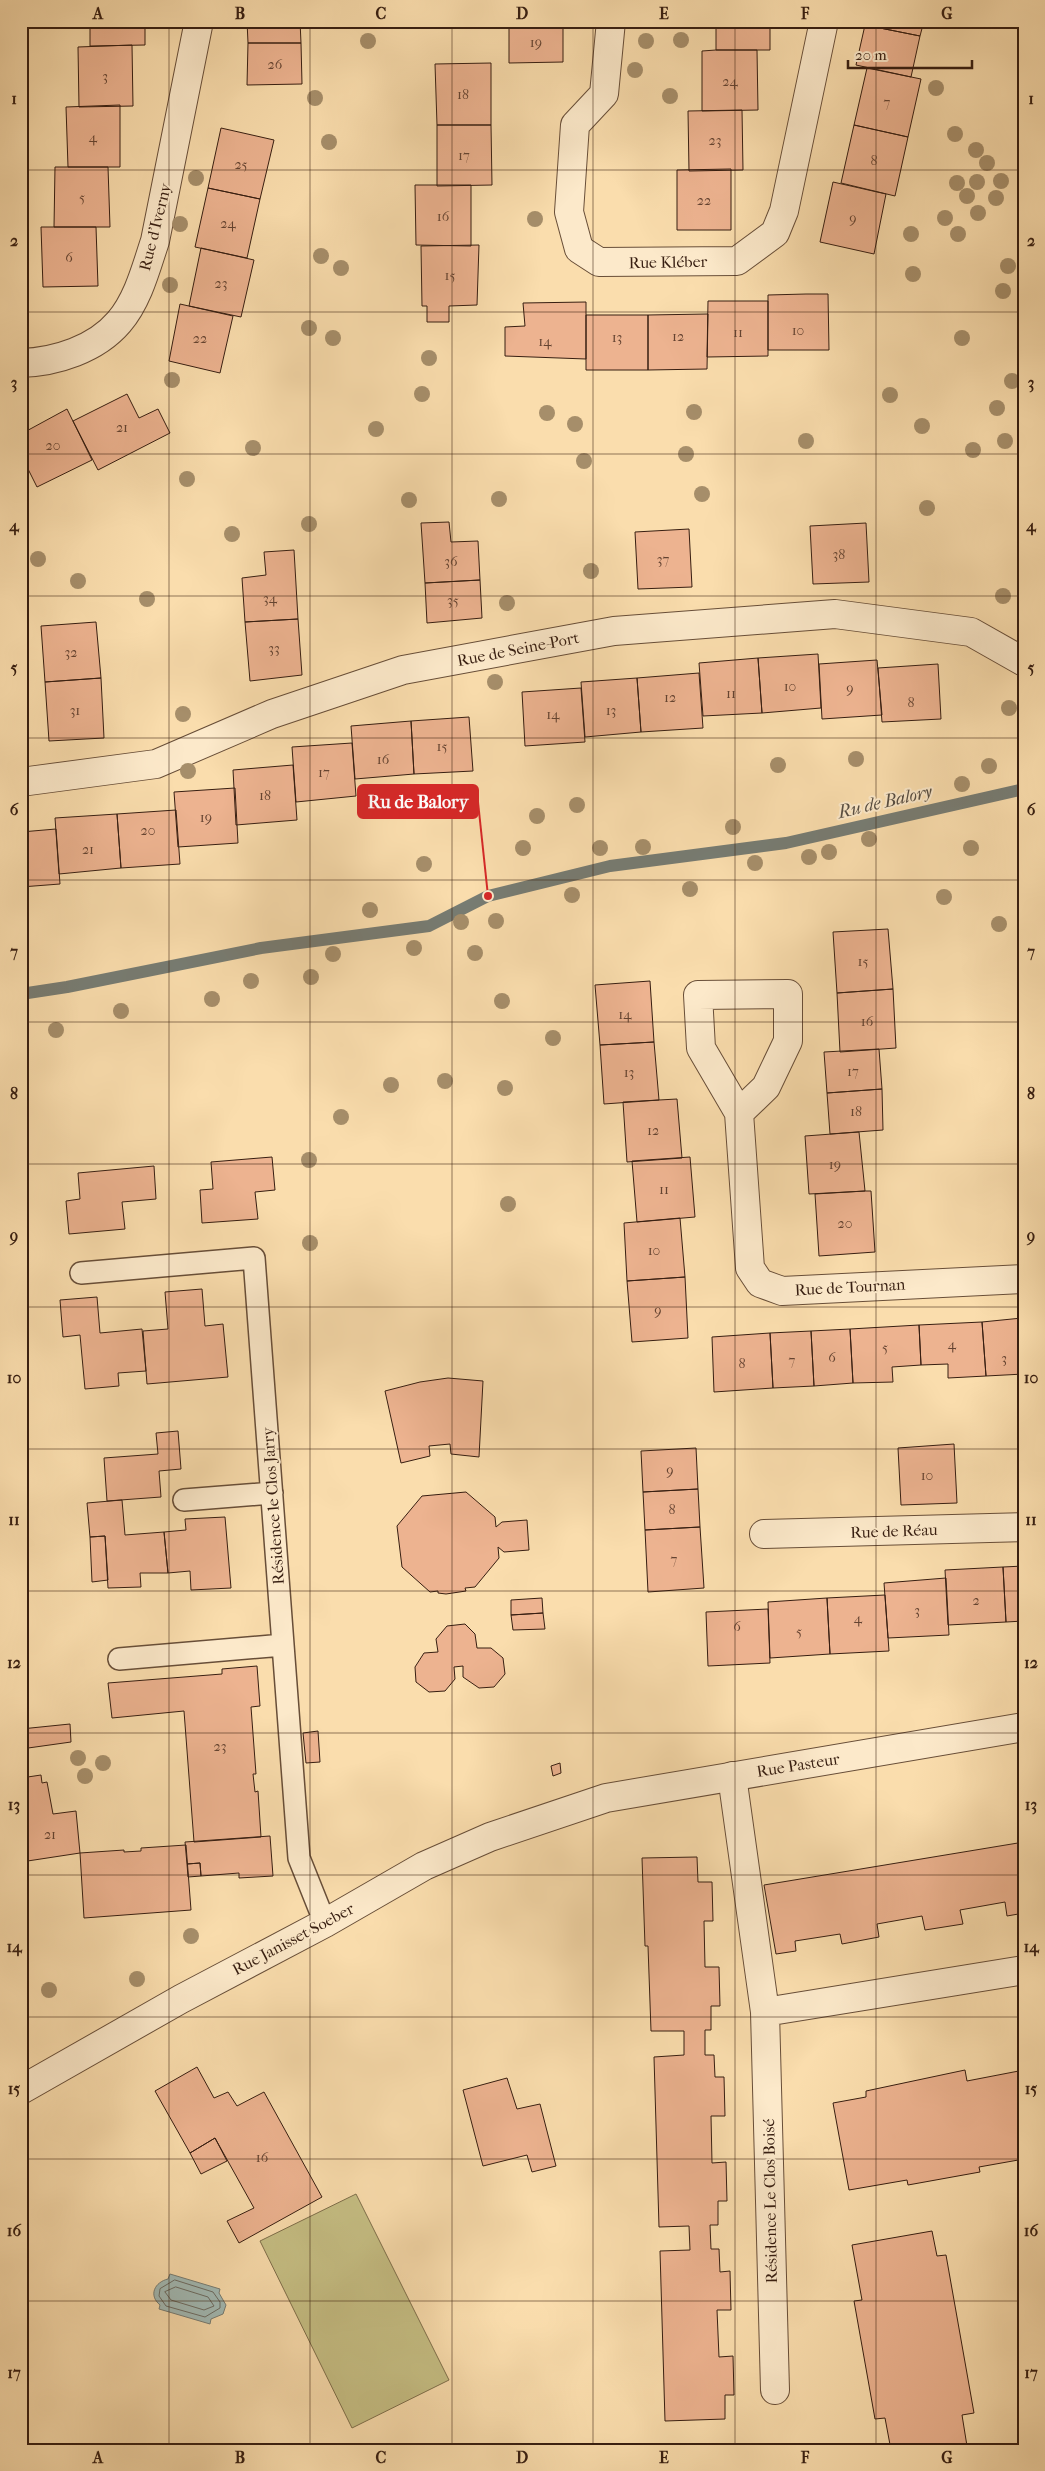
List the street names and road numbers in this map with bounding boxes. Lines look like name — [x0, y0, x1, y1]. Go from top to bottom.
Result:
street label: Rue d'Iverny — [135, 181, 175, 273]
street label: Rue Kléber — [629, 252, 708, 272]
street label: Rue de Seine-Port — [455, 628, 581, 670]
street label: Rue de Tournan — [794, 1275, 907, 1299]
street label: Résidence le Clos Jarry — [258, 1426, 288, 1585]
street label: Rue de Réau — [850, 1520, 938, 1542]
street label: Rue Pasteur — [755, 1749, 841, 1781]
street label: Rue Janisset Soeber — [229, 1899, 357, 1979]
street label: Résidence Le Clos Boisé — [759, 2118, 781, 2283]

